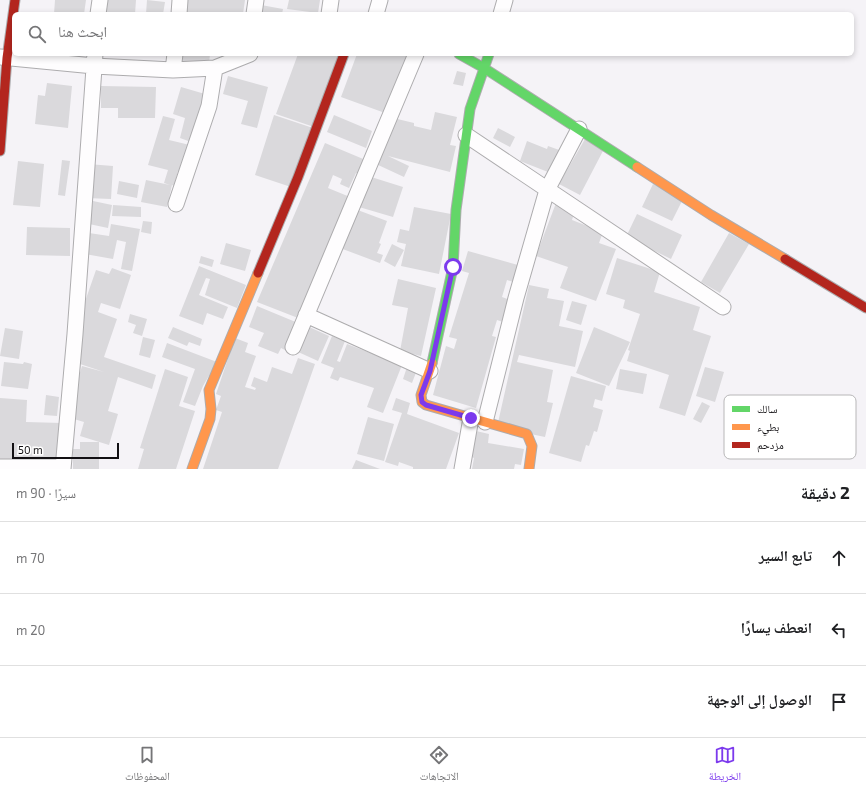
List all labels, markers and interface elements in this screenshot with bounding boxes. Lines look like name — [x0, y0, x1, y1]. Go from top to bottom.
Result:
search box — [12, 12, 854, 56]
text: ابحث هنا — [58, 22, 107, 40]
icon: search — [26, 23, 48, 45]
route start — [444, 258, 462, 276]
legend — [724, 395, 856, 459]
text: سالك — [757, 402, 777, 415]
route end — [462, 409, 480, 427]
text: بطيء — [757, 420, 779, 436]
text: مزدحم — [757, 438, 784, 453]
scale bar — [12, 441, 119, 460]
text: 50 m — [18, 443, 43, 456]
text: 2 دقيقة — [801, 482, 850, 502]
text: سيرًا · 90 m — [16, 485, 76, 501]
text: تابع السير — [759, 546, 812, 564]
icon: ahead — [828, 547, 850, 569]
text: 70 m — [16, 550, 45, 566]
text: انعطف يسارًا — [741, 618, 812, 636]
icon: left — [828, 619, 850, 641]
text: 20 m — [16, 622, 45, 638]
text: الوصول إلى الوجهة — [707, 690, 812, 708]
icon: arrive — [828, 691, 850, 713]
tab: المحفوظات — [125, 744, 170, 787]
tab: الاتجاهات — [420, 744, 459, 787]
tab: الخريطة — [709, 744, 741, 787]

